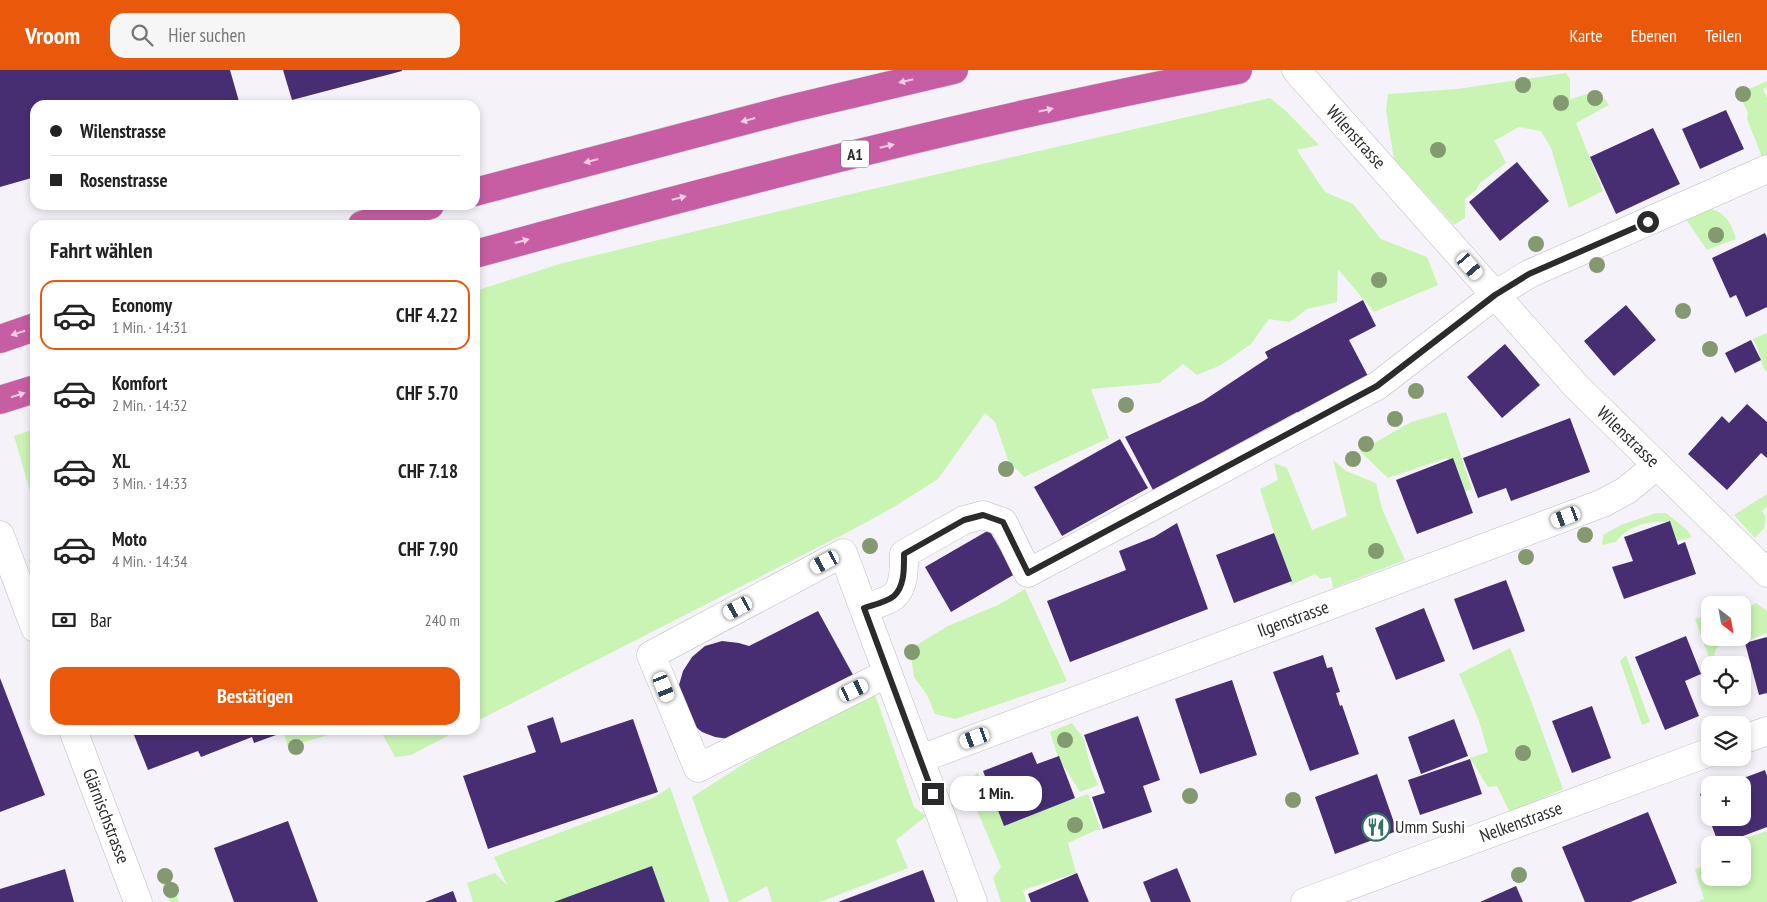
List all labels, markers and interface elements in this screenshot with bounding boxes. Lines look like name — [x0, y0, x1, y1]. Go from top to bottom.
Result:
search box — [110, 13, 460, 58]
text: Vroom — [25, 20, 80, 51]
icon: search — [128, 21, 156, 49]
text: Hier suchen — [168, 23, 246, 47]
text: Karte — [1569, 24, 1603, 47]
text: Ebenen — [1631, 24, 1677, 47]
text: Teilen — [1705, 24, 1742, 47]
one-way arrow — [899, 77, 914, 85]
street label: Wilenstrasse — [1322, 100, 1391, 173]
one-way arrow — [1038, 106, 1053, 114]
one-way arrow — [741, 116, 756, 124]
text: Wilenstrasse — [80, 119, 166, 143]
road number: A1 — [841, 140, 869, 168]
one-way arrow — [880, 142, 895, 150]
one-way arrow — [583, 157, 598, 165]
text: Rosenstrasse — [80, 168, 168, 192]
one-way arrow — [671, 194, 686, 202]
route start — [1637, 211, 1659, 233]
text: Fahrt wählen — [50, 236, 153, 264]
one-way arrow — [514, 237, 530, 245]
car — [1454, 250, 1485, 282]
icon: car — [52, 293, 97, 338]
text: Economy — [112, 293, 172, 317]
text: CHF 4.22 — [396, 303, 458, 327]
text: 1 Min. · 14:31 — [112, 317, 187, 337]
one-way arrow — [10, 330, 25, 337]
icon: car — [52, 371, 97, 416]
text: Komfort — [112, 371, 167, 395]
text: CHF 5.70 — [396, 381, 458, 405]
one-way arrow — [10, 390, 25, 398]
text: 2 Min. · 14:32 — [112, 395, 187, 415]
street label: Wilenstrasse — [1592, 401, 1665, 472]
icon: car — [52, 449, 97, 494]
text: XL — [112, 449, 130, 473]
text: CHF 7.18 — [398, 459, 458, 483]
text: 3 Min. · 14:33 — [112, 473, 187, 493]
car — [1549, 505, 1582, 529]
icon: car — [52, 527, 97, 572]
text: Moto — [112, 527, 147, 551]
text: CHF 7.90 — [398, 537, 458, 561]
car — [808, 548, 841, 576]
text: 4 Min. · 14:34 — [112, 551, 187, 571]
car — [721, 594, 754, 622]
street label: Ilgenstrasse — [1254, 595, 1332, 642]
north arrow — [1701, 596, 1751, 646]
map controls — [1701, 596, 1751, 886]
icon: cash — [50, 606, 78, 634]
text: Bar — [90, 608, 112, 632]
text: 240 m — [425, 610, 460, 630]
button: locate — [1701, 656, 1751, 706]
button: Bestätigen — [50, 667, 460, 725]
car — [651, 670, 676, 704]
car — [837, 677, 870, 703]
button: layers — [1701, 716, 1751, 766]
car — [958, 726, 991, 750]
street label: Glärnischstrasse — [78, 765, 135, 867]
callout: 1 Min. — [950, 776, 1043, 812]
button: + — [1701, 776, 1751, 826]
route end — [922, 783, 944, 805]
text: 1 Min. — [978, 783, 1014, 803]
street label: Nelkenstrasse — [1476, 796, 1565, 847]
restaurant icon: Umm Sushi — [1361, 812, 1391, 842]
place label: Umm Sushi — [1395, 815, 1465, 838]
button: − — [1701, 836, 1751, 886]

